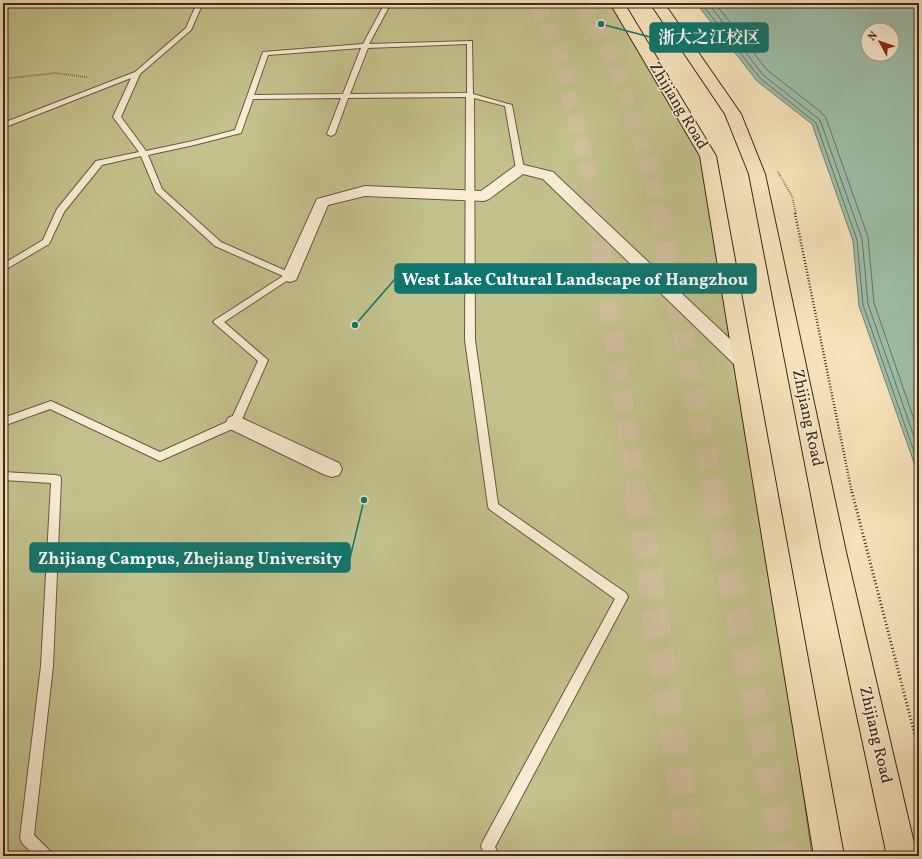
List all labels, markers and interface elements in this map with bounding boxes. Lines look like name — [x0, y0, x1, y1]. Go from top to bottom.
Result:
north arrow — [860, 22, 900, 62]
callout: 浙大之江校区 — [650, 23, 768, 52]
text: 浙大之江校区 — [658, 27, 760, 50]
text: N — [865, 29, 882, 44]
street label: Zhijiang Road — [643, 58, 713, 154]
callout: West Lake Cultural Landscape of Hangzhou — [395, 264, 756, 293]
text: West Lake Cultural Landscape of Hangzhou — [402, 269, 748, 292]
street label: Zhijiang Road — [786, 367, 828, 469]
callout: Zhijiang Campus, Zhejiang University — [30, 543, 350, 572]
text: Zhijiang Campus, Zhejiang University — [38, 548, 343, 571]
street label: Zhijiang Road — [853, 684, 897, 786]

